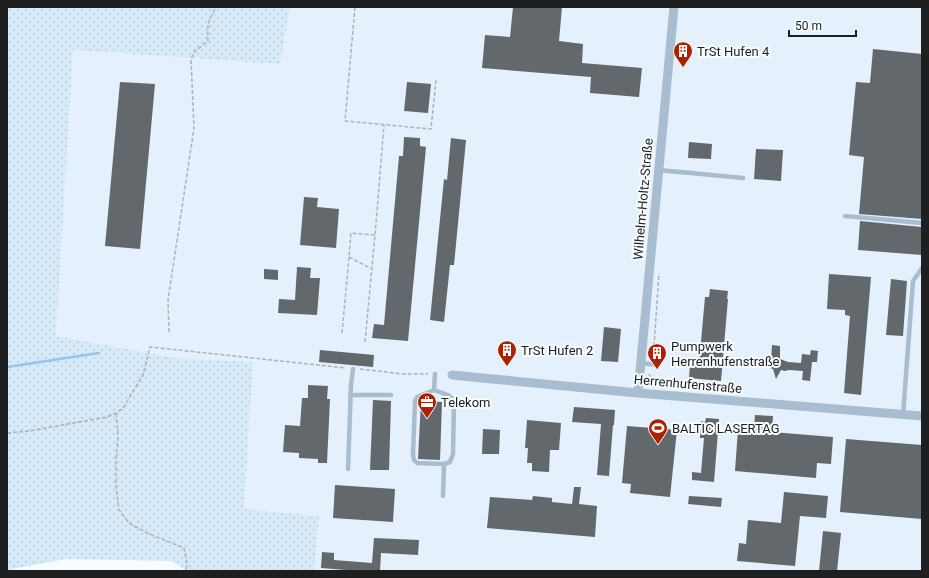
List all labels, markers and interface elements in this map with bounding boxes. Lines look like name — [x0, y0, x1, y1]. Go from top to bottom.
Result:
scale bar — [789, 12, 856, 38]
text: 50 m — [795, 19, 822, 33]
building icon: TrSt Hufen 4 — [672, 40, 694, 68]
place label: TrSt Hufen 4 — [697, 44, 770, 59]
street label: Wilhelm-Holtz-Straße — [630, 137, 656, 260]
building icon: TrSt Hufen 2 — [496, 339, 518, 367]
place label: Pumpwerk Herrenhufenstraße — [671, 339, 780, 369]
building icon: Pumpwerk Herrenhufenstraße — [646, 342, 668, 370]
place label: TrSt Hufen 2 — [521, 343, 593, 358]
street label: Herrenhufenstraße — [633, 372, 743, 396]
office icon: Telekom — [416, 391, 438, 419]
place label: Telekom — [441, 395, 490, 410]
sports icon: BALTIC LASERTAG — [647, 417, 669, 445]
place label: BALTIC LASERTAG — [672, 421, 780, 436]

